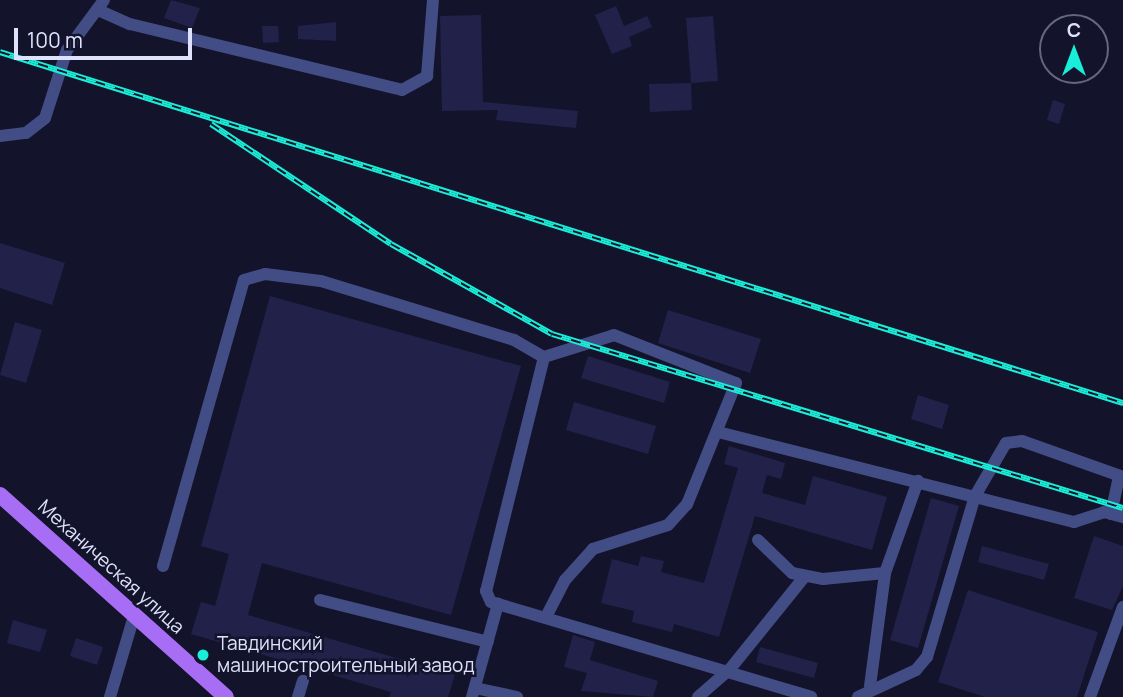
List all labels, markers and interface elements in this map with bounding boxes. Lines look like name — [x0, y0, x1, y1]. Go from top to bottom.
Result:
scale bar — [18, 14, 196, 58]
north arrow — [1039, 14, 1109, 84]
text: С — [1067, 17, 1081, 43]
text: 100 m — [27, 26, 83, 54]
street label: Механическая улица — [33, 495, 189, 639]
place label: Тавдинский машиностроительный завод — [217, 633, 475, 677]
marker: Тавдинский машиностроительный завод — [195, 647, 211, 663]

